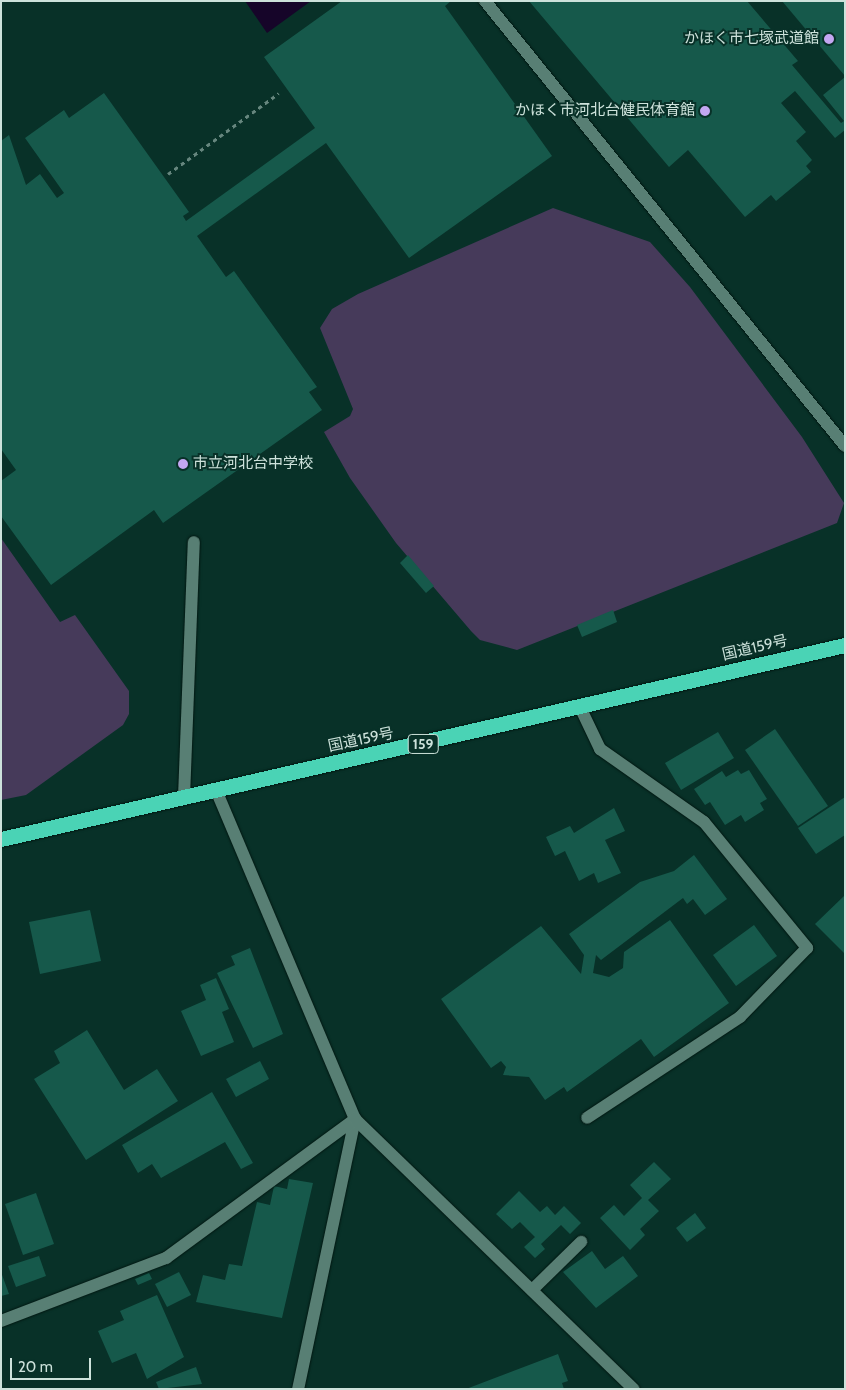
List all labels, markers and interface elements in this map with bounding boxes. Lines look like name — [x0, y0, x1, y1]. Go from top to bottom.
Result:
place label: かほく市七塚武道館 — [684, 30, 819, 48]
marker: かほく市七塚武道館 — [823, 33, 835, 45]
place label: かほく市河北台健民体育館 — [515, 102, 695, 120]
marker: かほく市河北台健民体育館 — [699, 105, 711, 117]
place label: 市立河北台中学校 — [193, 455, 313, 473]
marker: 市立河北台中学校 — [177, 458, 189, 470]
street label: 国道159号 — [721, 632, 789, 664]
street label: 国道159号 — [327, 724, 395, 756]
road number: 159 — [407, 732, 439, 756]
scale bar — [12, 1348, 94, 1380]
text: 20 m — [18, 1358, 53, 1376]

